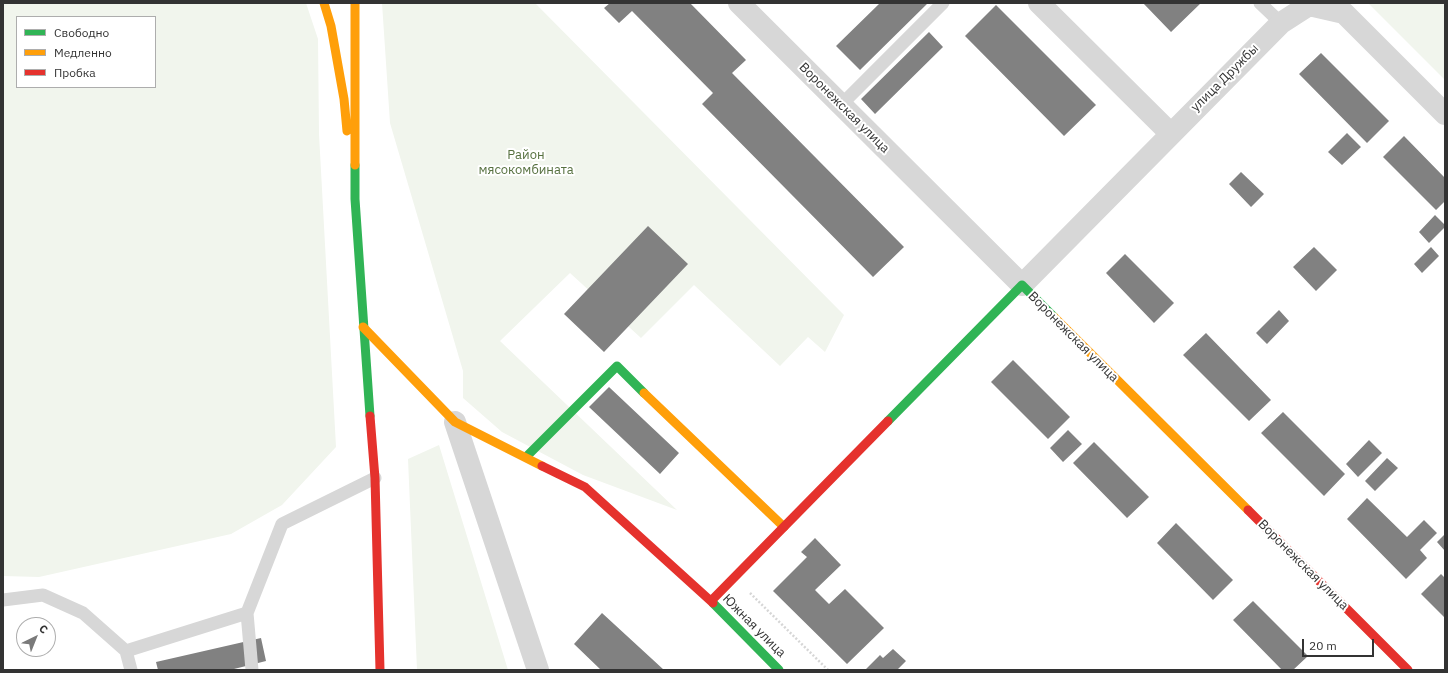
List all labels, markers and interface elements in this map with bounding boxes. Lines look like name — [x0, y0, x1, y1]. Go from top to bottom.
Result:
legend — [16, 16, 156, 88]
text: Свободно — [54, 25, 109, 40]
street label: улица Дружбы — [1188, 41, 1262, 115]
text: Медленно — [54, 45, 112, 60]
street label: Воронежская улица — [796, 60, 892, 156]
text: Пробка — [54, 65, 96, 80]
park label: Район мясокомбината — [478, 147, 574, 178]
street label: Воронежская улица — [1025, 289, 1121, 385]
street label: Воронежская улица — [1255, 517, 1351, 613]
street label: Южная улица — [719, 591, 789, 661]
north arrow — [16, 617, 56, 657]
text: С — [36, 621, 51, 637]
scale bar — [1304, 631, 1376, 657]
text: 20 m — [1309, 638, 1337, 653]

